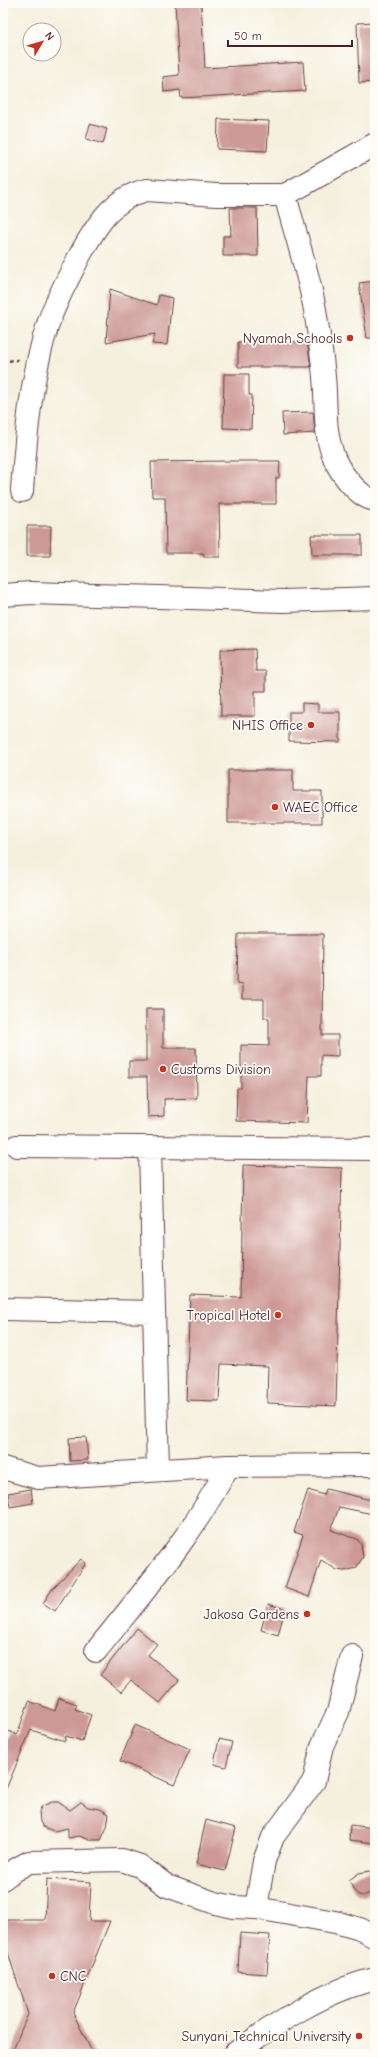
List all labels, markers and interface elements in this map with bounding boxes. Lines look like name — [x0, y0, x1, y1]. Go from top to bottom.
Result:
north arrow — [22, 22, 62, 62]
scale bar — [228, 22, 352, 48]
text: N — [42, 29, 57, 43]
text: 50 m — [234, 29, 262, 43]
place label: Nyamah Schools — [243, 330, 342, 347]
marker: Nyamah Schools — [345, 333, 355, 343]
place label: NHIS Office — [232, 717, 303, 734]
marker: NHIS Office — [306, 720, 316, 730]
place label: WAEC Office — [283, 799, 358, 816]
marker: WAEC Office — [270, 802, 280, 812]
place label: Customs Division — [171, 1061, 271, 1078]
marker: Customs Division — [158, 1064, 168, 1074]
place label: Tropical Hotel — [187, 1307, 270, 1324]
marker: Tropical Hotel — [273, 1310, 283, 1320]
place label: Jakosa Gardens — [204, 1606, 299, 1623]
marker: Jakosa Gardens — [302, 1609, 312, 1619]
place label: CNC — [60, 1968, 87, 1985]
marker: CNC — [47, 1971, 57, 1981]
place label: Sunyani Technical University — [181, 2028, 352, 2045]
marker: Sunyani Technical University — [354, 2031, 364, 2041]

